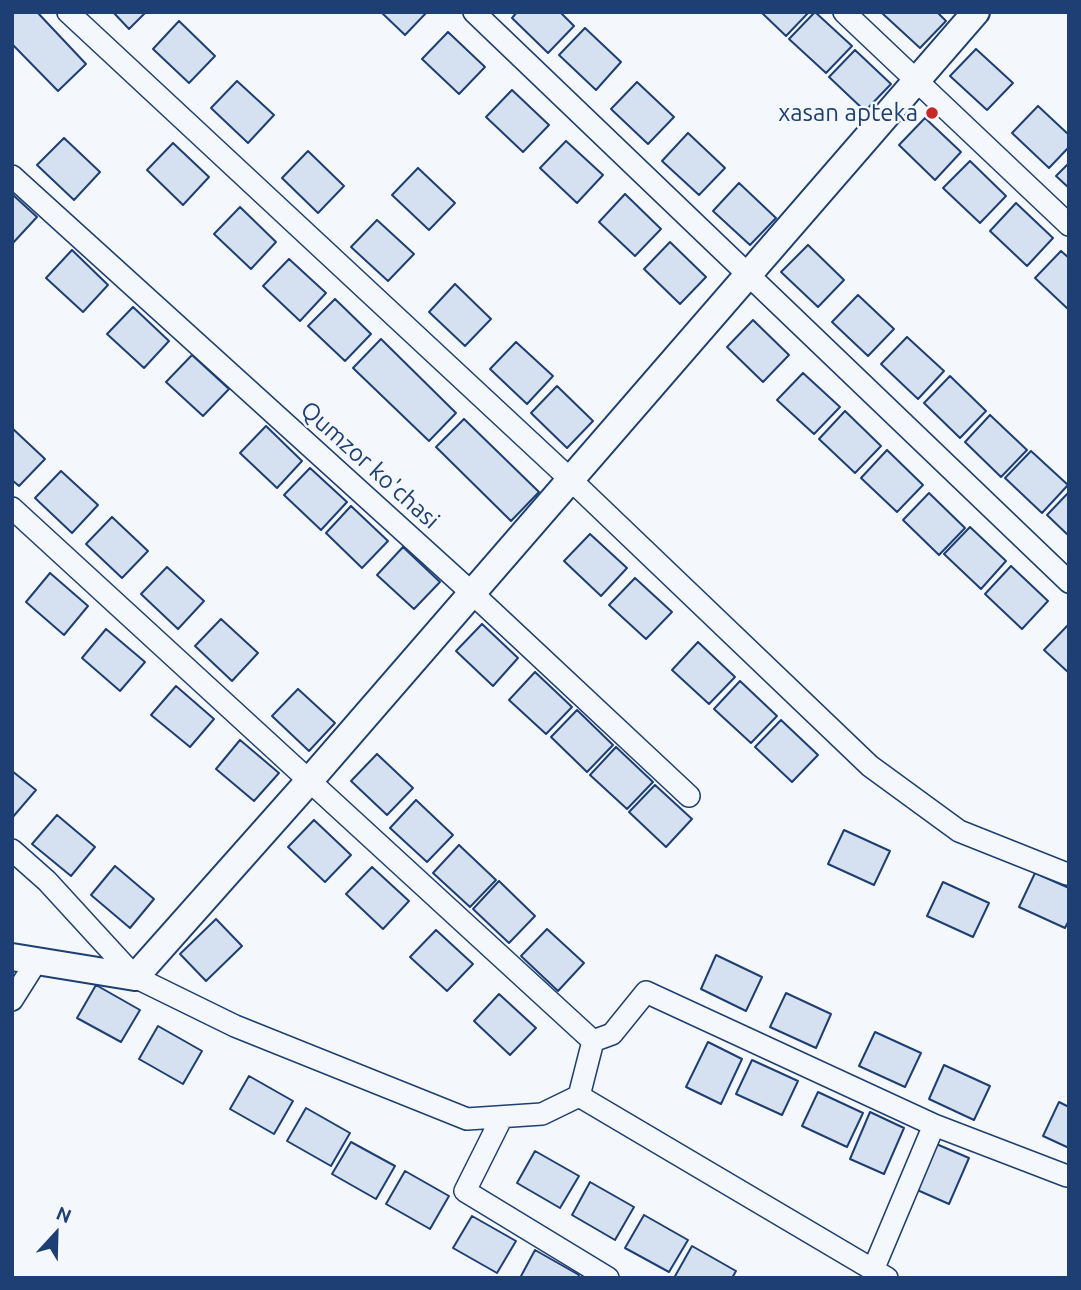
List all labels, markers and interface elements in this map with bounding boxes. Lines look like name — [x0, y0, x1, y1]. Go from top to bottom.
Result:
place label: xasan apteka — [778, 99, 918, 127]
marker: xasan apteka — [924, 105, 940, 121]
street label: Qumzor ko'chasi — [295, 395, 445, 535]
north arrow — [21, 1199, 91, 1269]
text: N — [53, 1202, 75, 1227]

